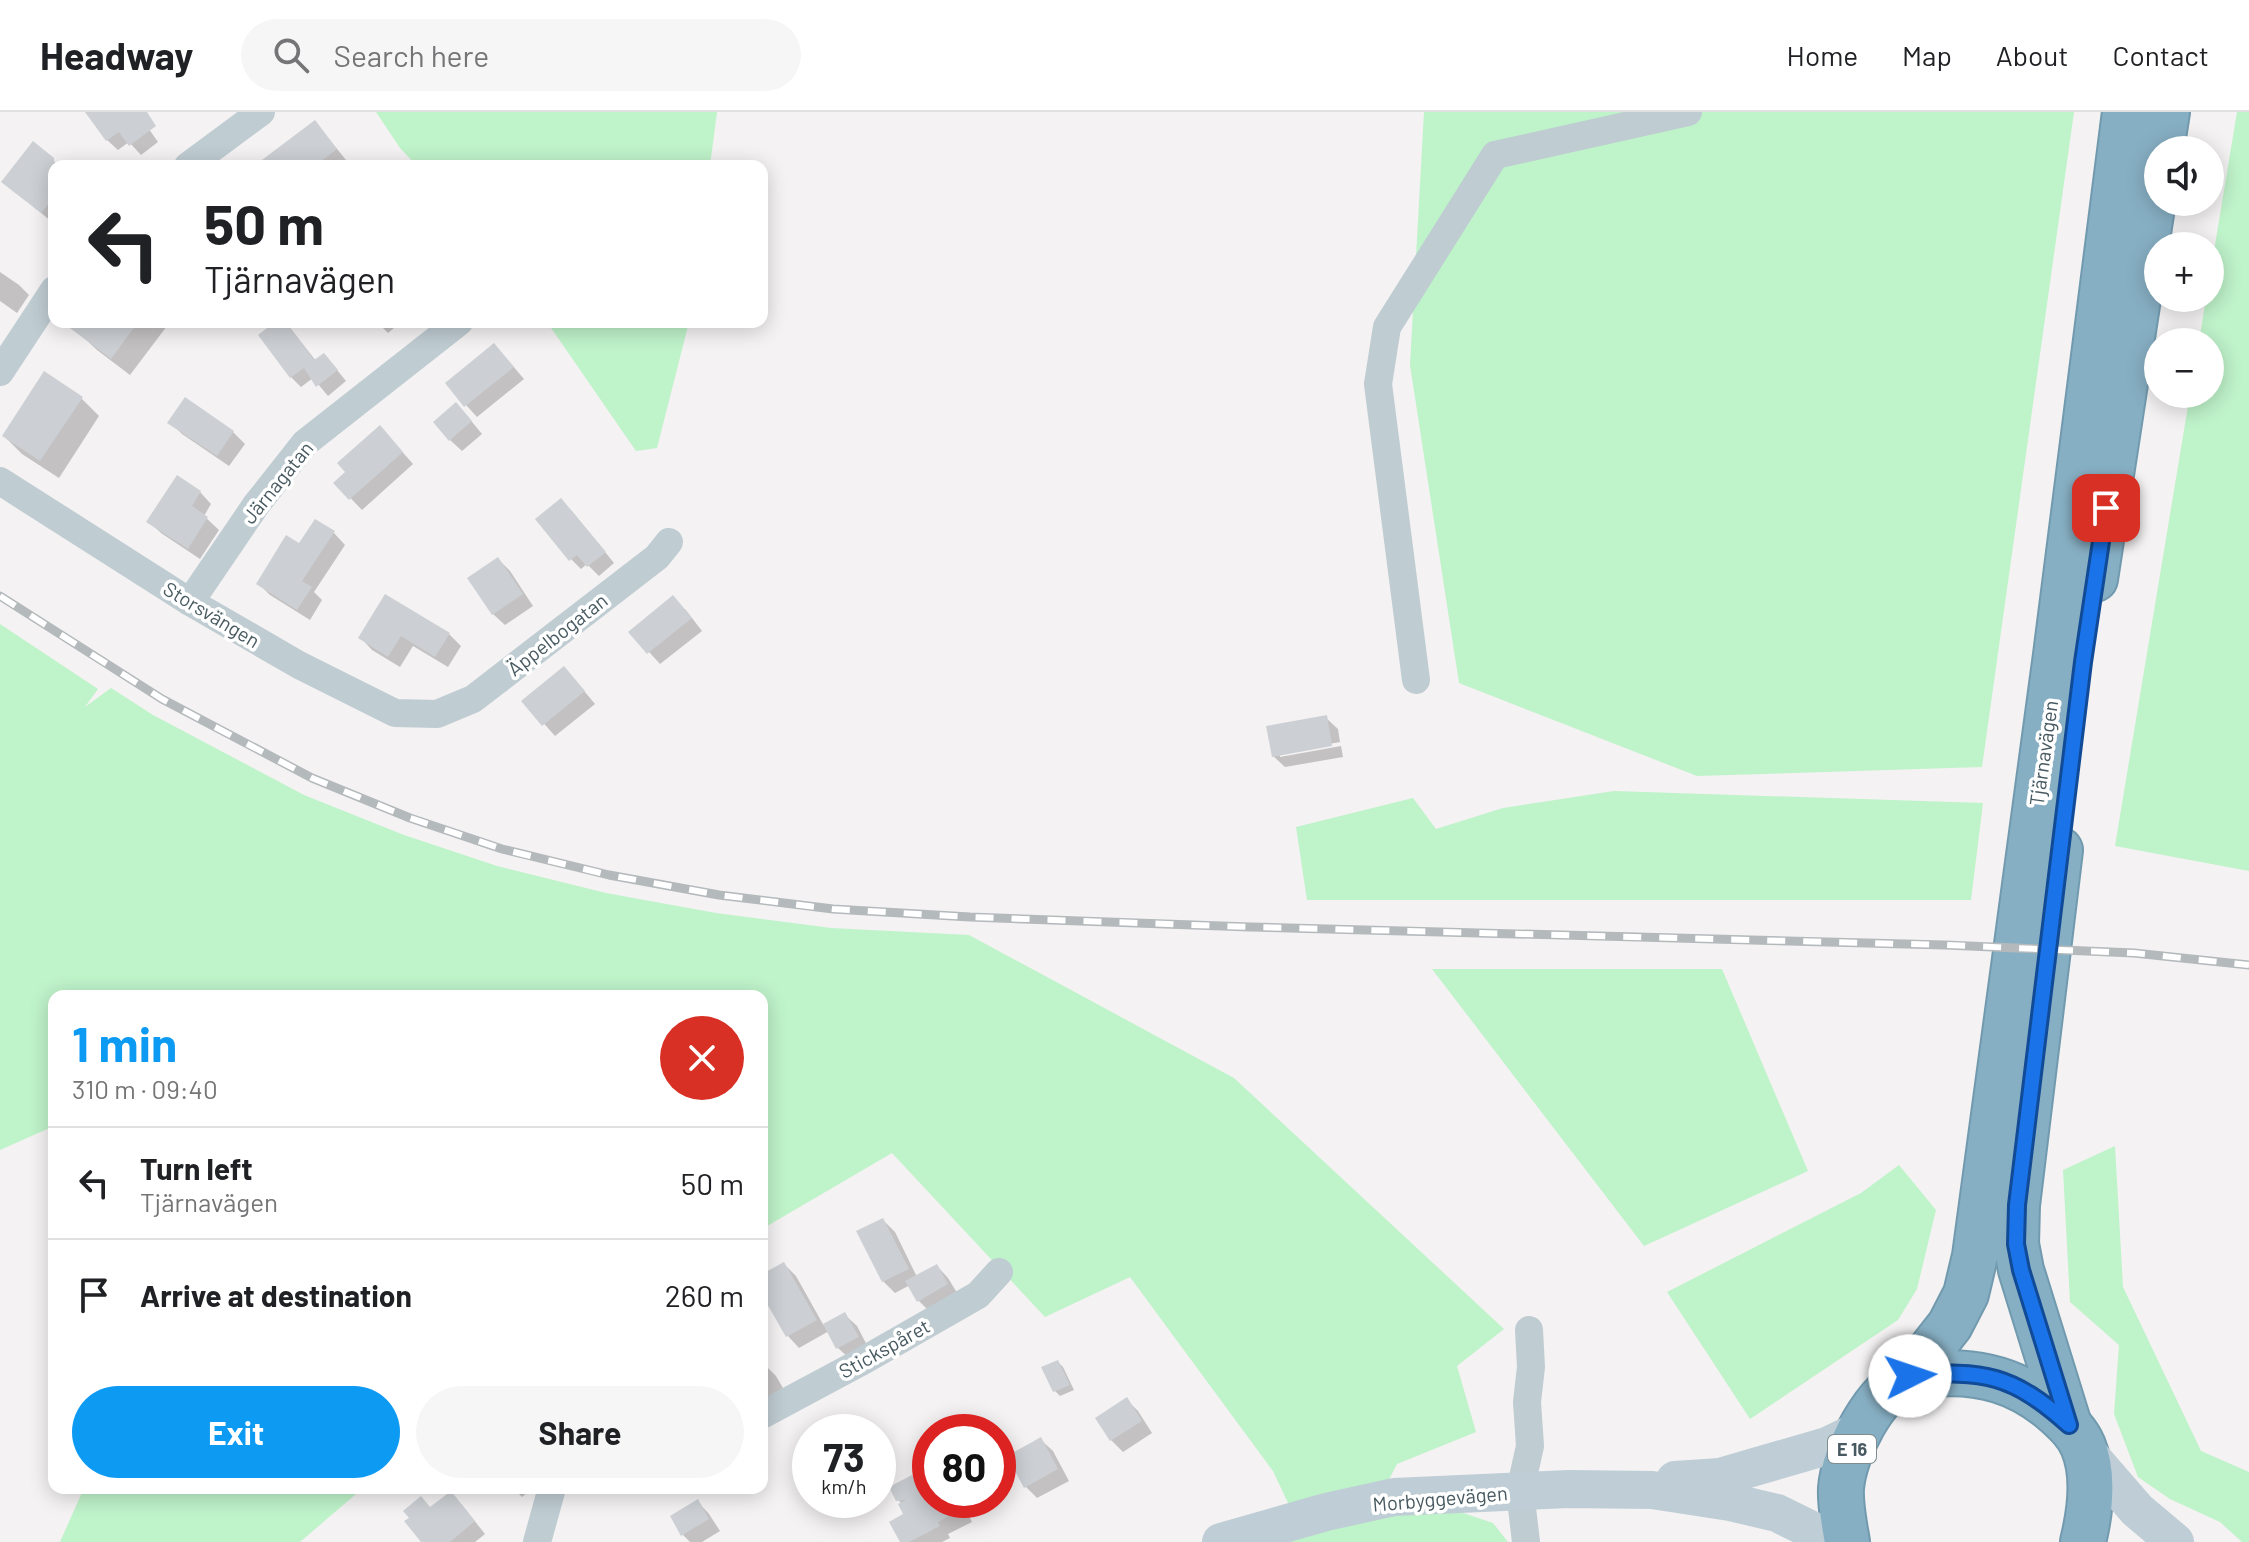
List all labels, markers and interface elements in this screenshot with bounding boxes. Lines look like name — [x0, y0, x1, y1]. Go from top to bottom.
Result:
search box — [241, 19, 801, 91]
text: Headway — [40, 32, 193, 78]
icon: search — [269, 33, 313, 77]
text: Search here — [333, 37, 489, 73]
text: Home — [1787, 38, 1858, 72]
text: Map — [1902, 38, 1952, 72]
text: About — [1996, 38, 2068, 72]
text: Contact — [2112, 38, 2209, 72]
map controls — [2144, 136, 2224, 408]
button: sound — [2144, 136, 2224, 216]
text: 50 m — [204, 189, 324, 256]
icon: left — [72, 192, 176, 296]
button: + — [2144, 232, 2224, 312]
text: Tjärnavägen — [204, 257, 395, 300]
button: − — [2144, 328, 2224, 408]
street label: Järnagatan — [236, 436, 318, 528]
pin — [2072, 474, 2140, 542]
icon: arrive — [2084, 486, 2128, 530]
street label: Storsvängen — [159, 576, 265, 652]
street label: Äppelbogatan — [502, 588, 612, 680]
street label: Tjärnavägen — [2024, 699, 2062, 807]
text: 1 min — [72, 1014, 177, 1072]
button: close — [660, 1016, 744, 1100]
text: 310 m · 09:40 — [72, 1073, 218, 1104]
text: Turn left — [140, 1150, 253, 1186]
icon: left — [72, 1161, 116, 1205]
text: 50 m — [681, 1165, 744, 1201]
text: Tjärnavägen — [140, 1186, 278, 1217]
icon: arrive — [72, 1273, 116, 1317]
text: Arrive at destination — [140, 1277, 412, 1313]
text: 260 m — [665, 1277, 744, 1313]
street label: Stickspåret — [834, 1313, 934, 1383]
position arrow — [1868, 1334, 1952, 1418]
button: Exit — [72, 1386, 400, 1478]
button: Share — [416, 1386, 744, 1478]
speed limit sign: 80 — [912, 1414, 1016, 1518]
text: 73 — [823, 1432, 865, 1480]
road number: E 16 — [1828, 1435, 1876, 1463]
text: km/h — [821, 1474, 867, 1498]
street label: Morbyggevägen — [1372, 1480, 1508, 1516]

